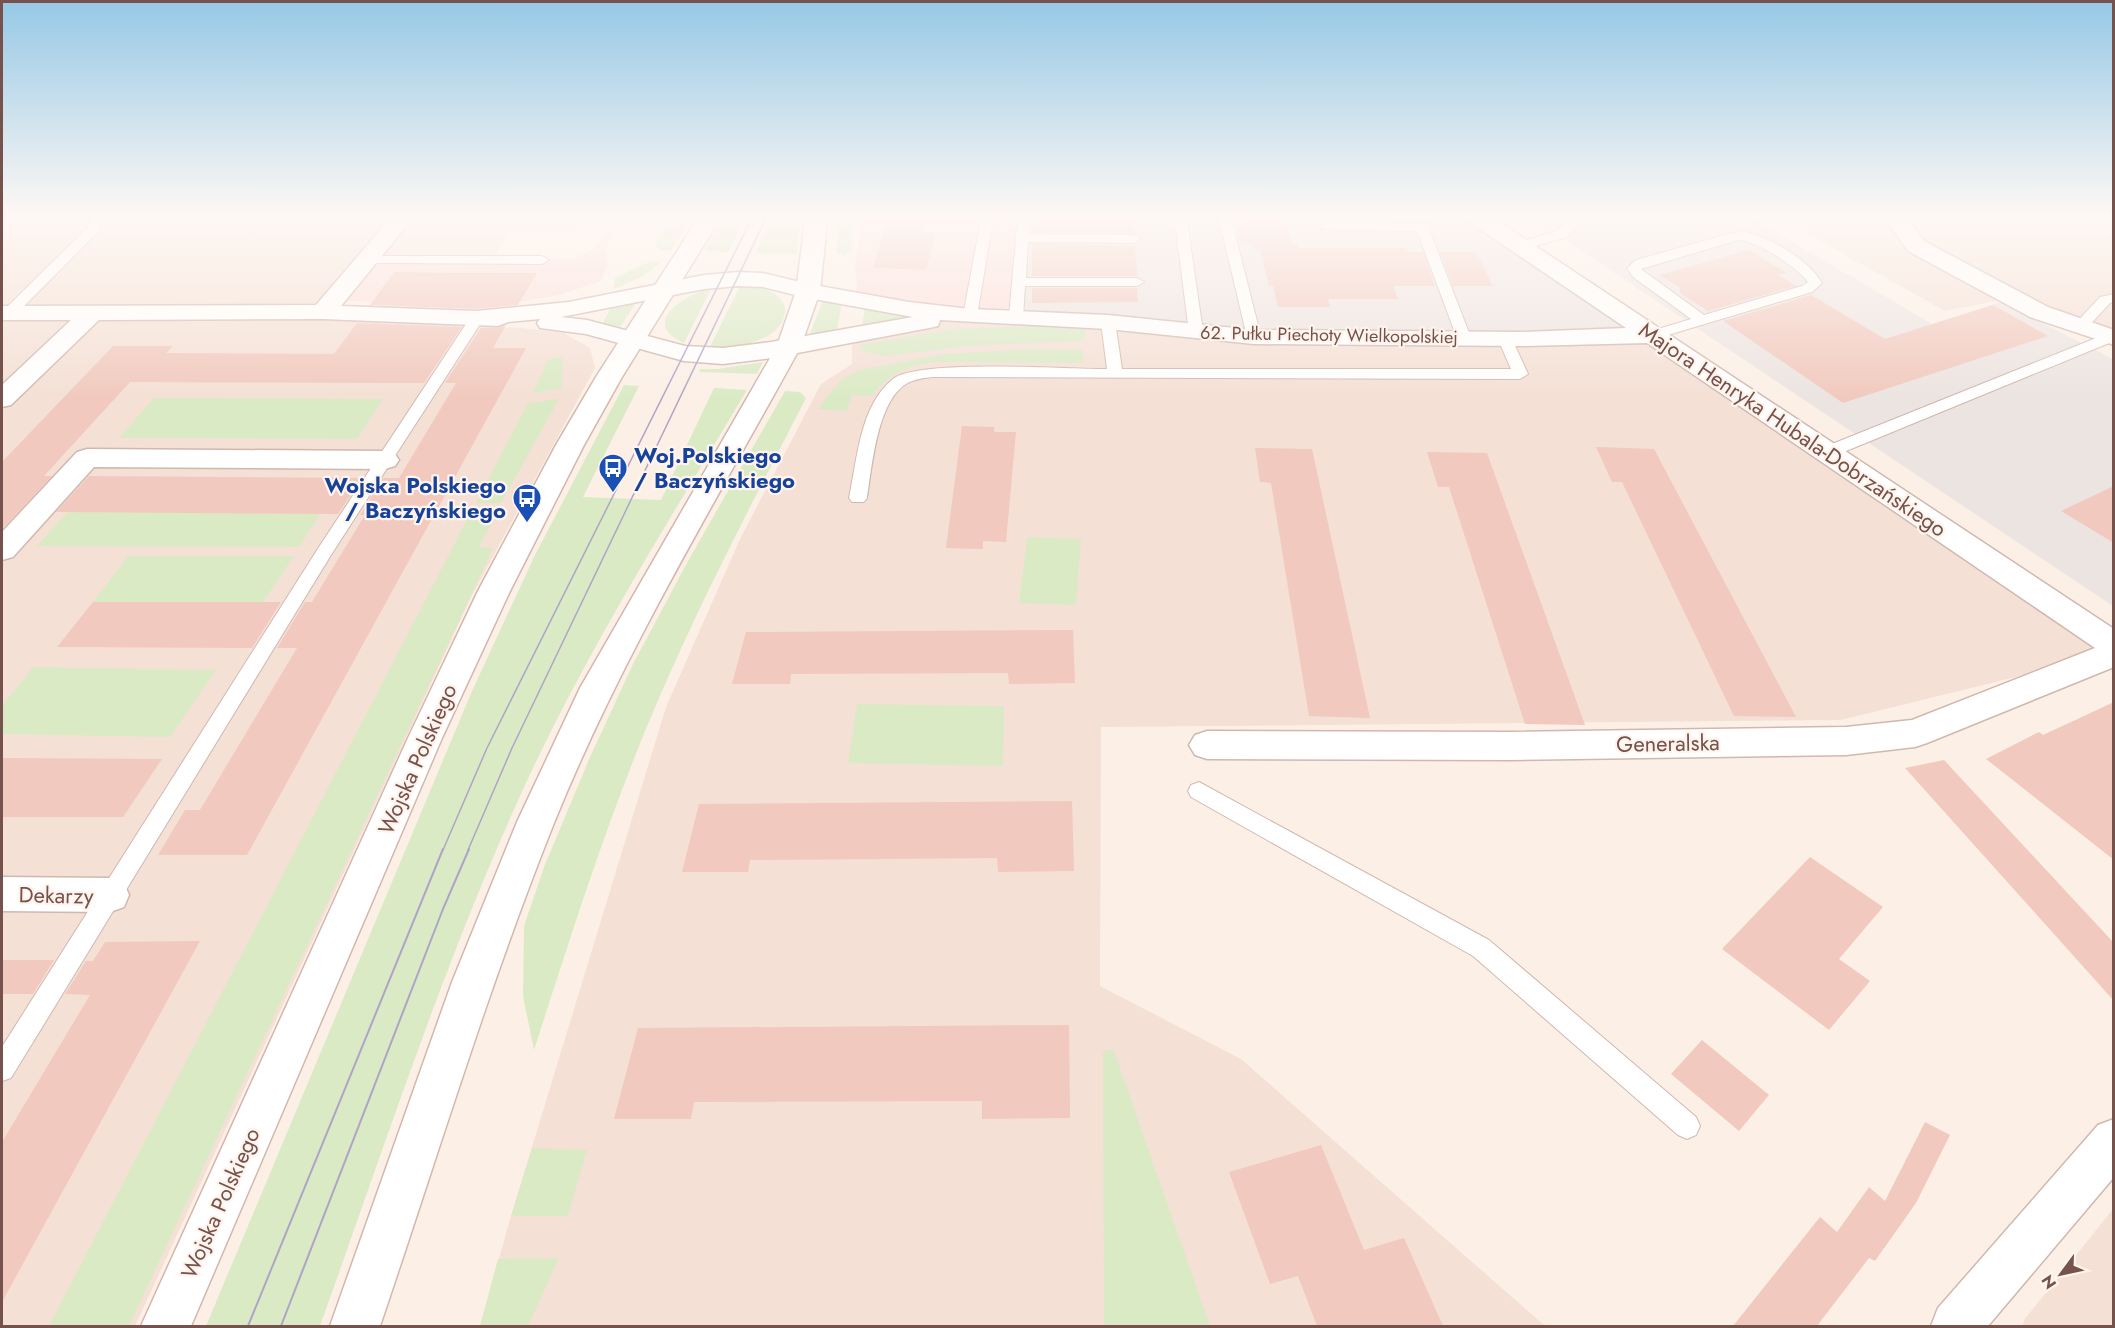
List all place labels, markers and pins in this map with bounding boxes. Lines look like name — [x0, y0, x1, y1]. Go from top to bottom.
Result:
place label: Woj.Polskiego / Baczyńskiego — [634, 439, 795, 496]
bus stop icon: Woj.Polskiego / Baczyńskiego — [597, 452, 629, 494]
place label: Wojska Polskiego / Baczyńskiego — [324, 469, 506, 526]
bus stop icon: Wojska Polskiego / Baczyńskiego — [511, 482, 543, 524]

